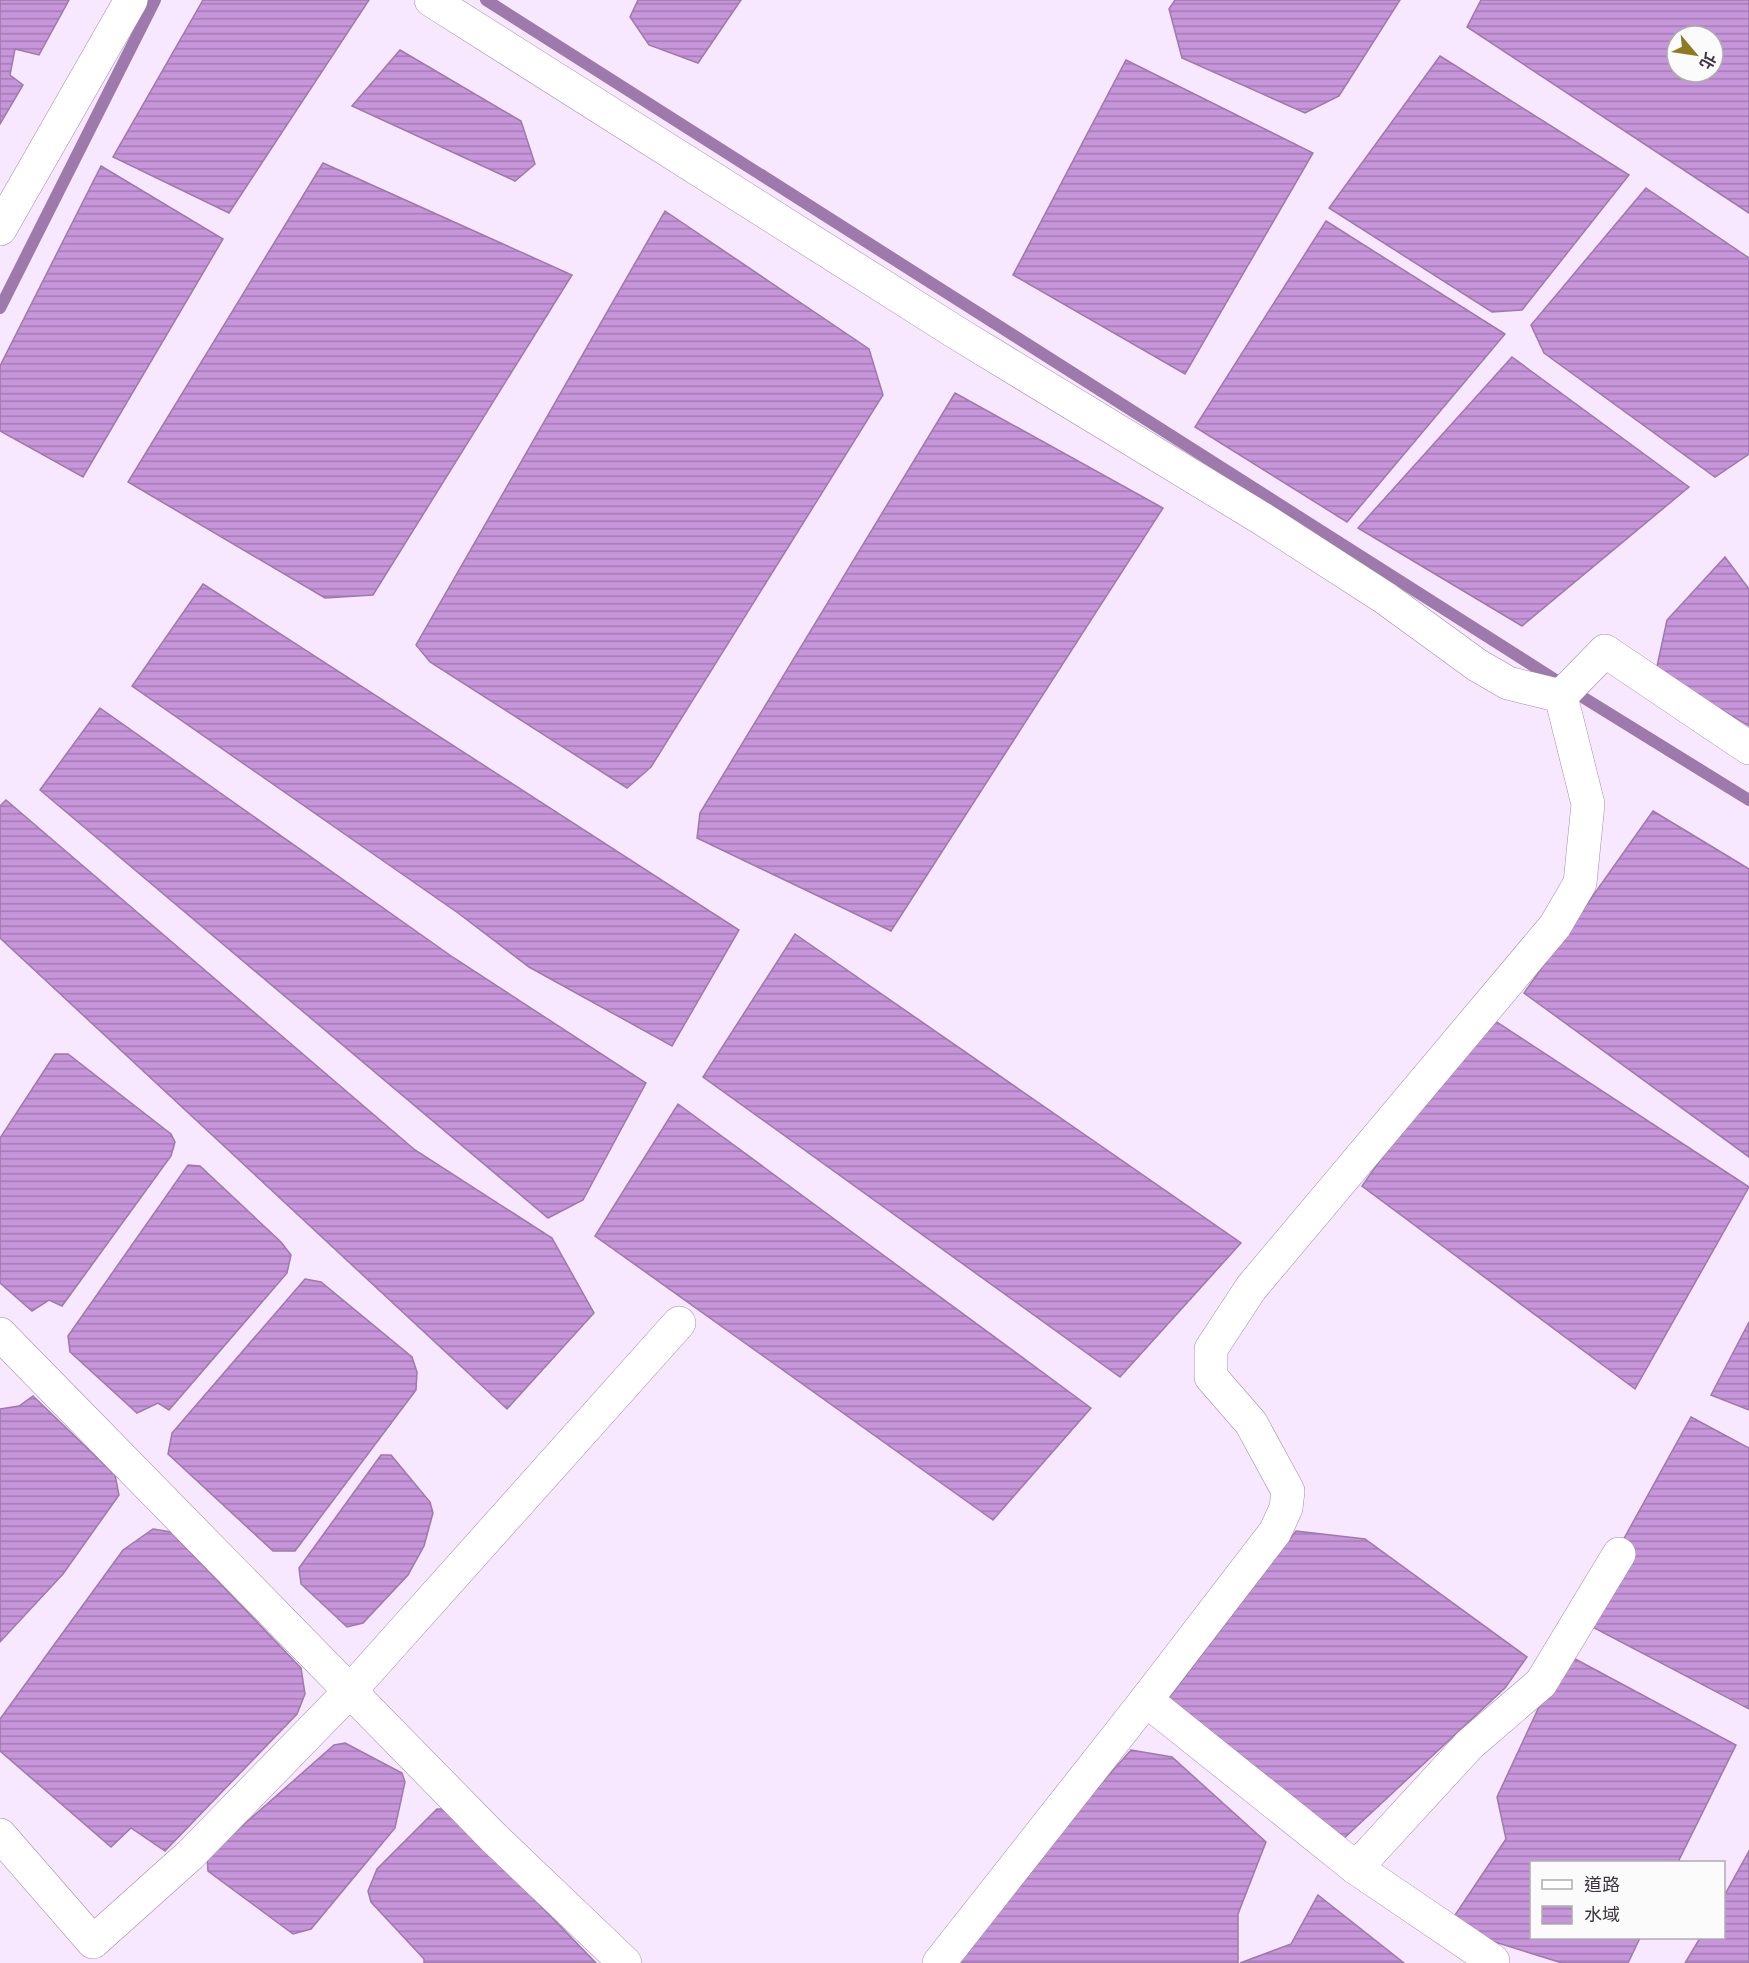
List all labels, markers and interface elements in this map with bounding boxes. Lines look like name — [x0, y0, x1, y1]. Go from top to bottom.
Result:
north arrow — [1665, 24, 1725, 84]
text: 北 — [1696, 50, 1721, 73]
legend — [1530, 1861, 1725, 1939]
text: 道路 — [1584, 1873, 1620, 1895]
text: 水域 — [1584, 1903, 1620, 1925]

